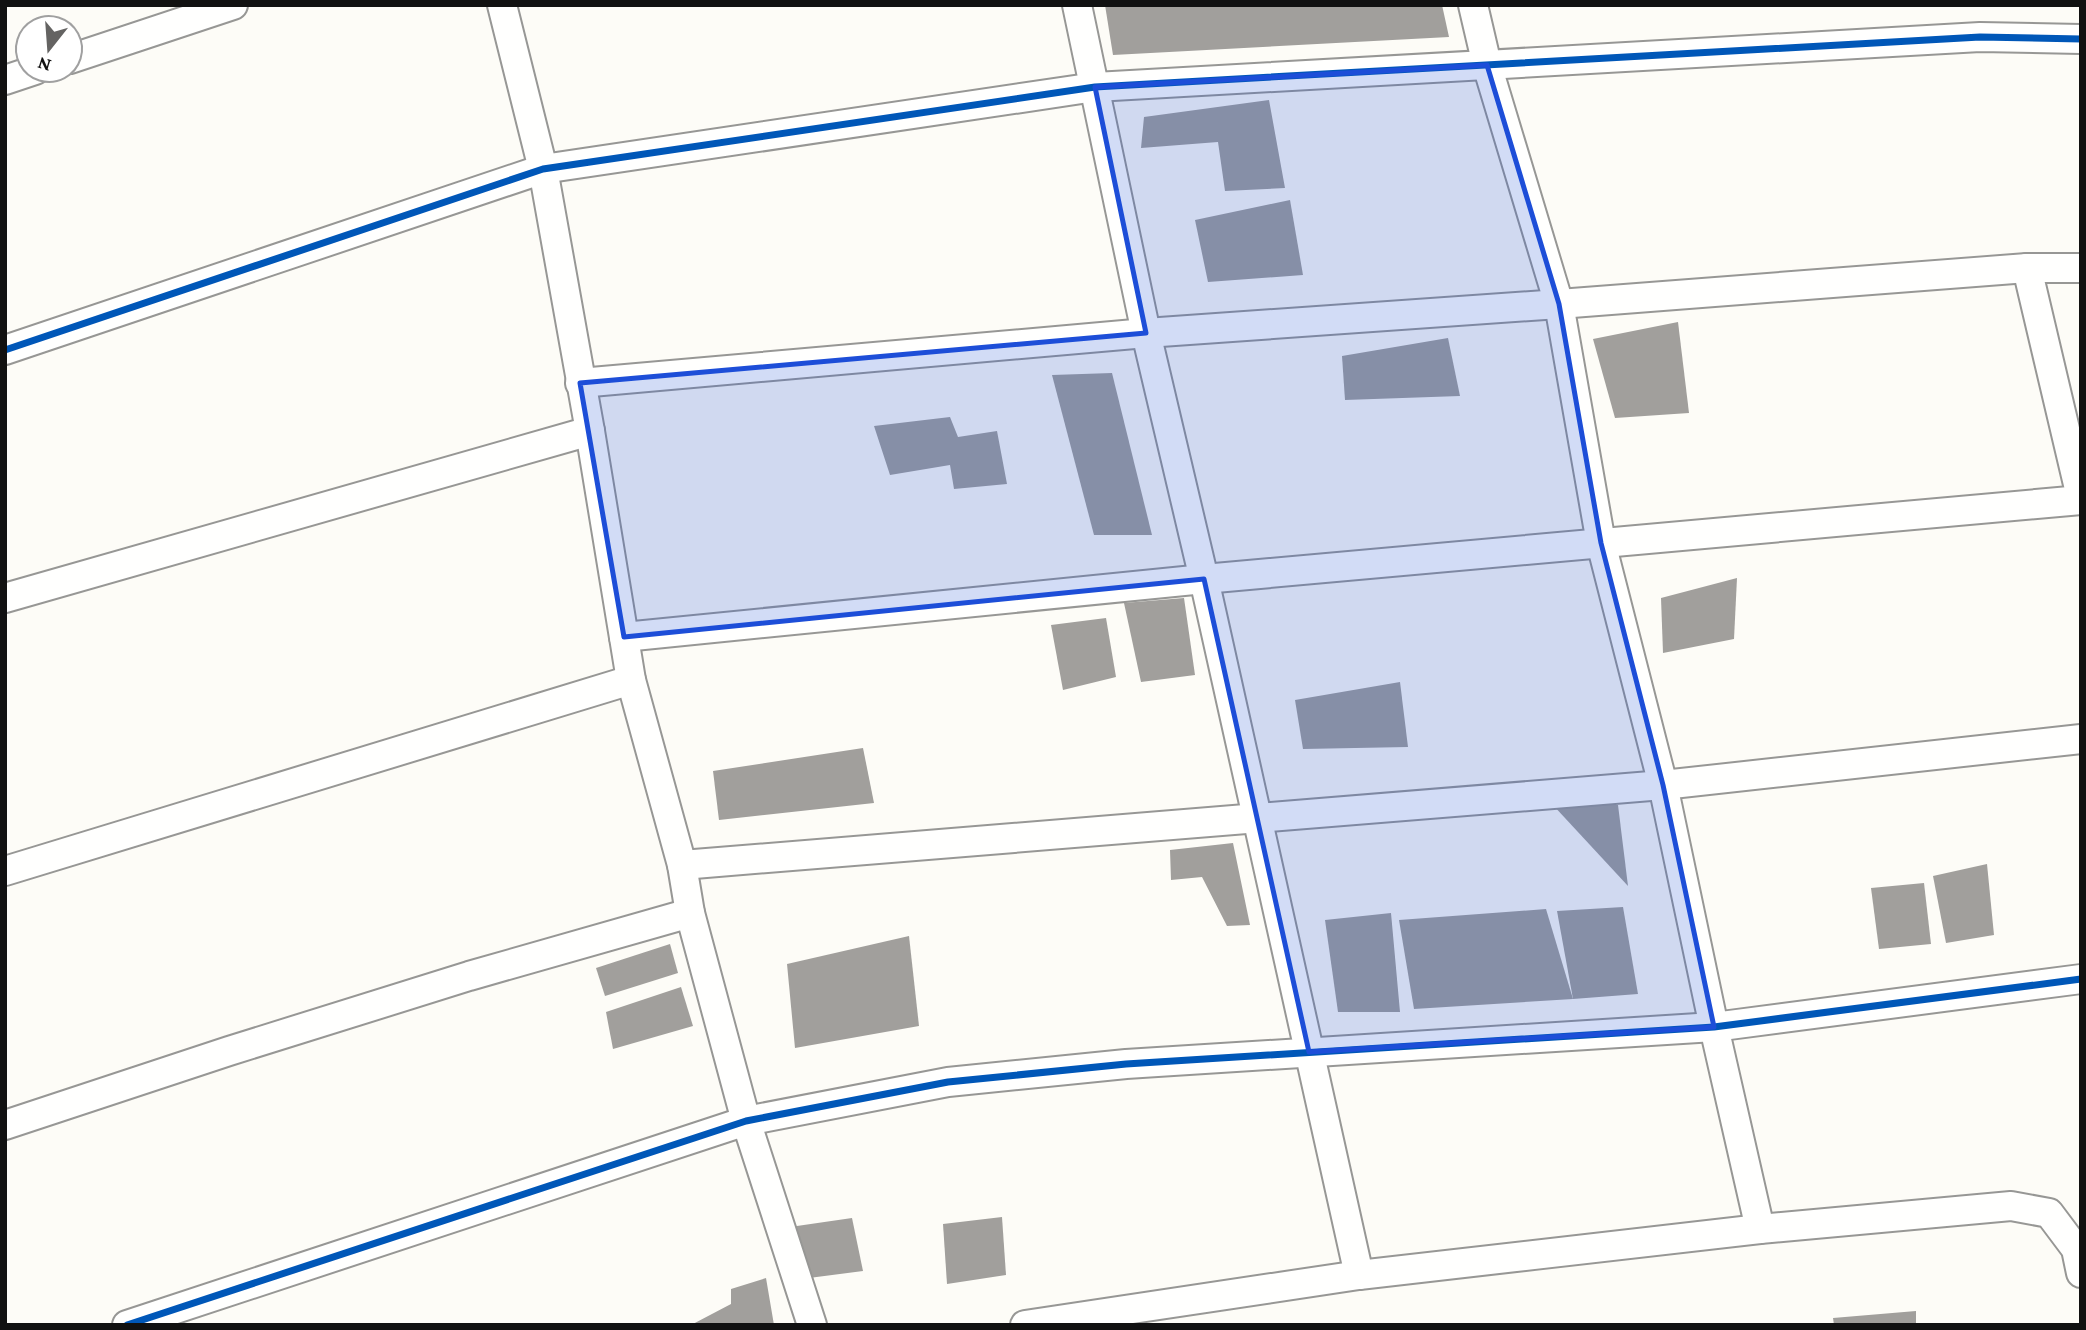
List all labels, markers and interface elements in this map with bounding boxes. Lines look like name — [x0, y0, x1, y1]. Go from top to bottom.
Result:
north arrow — [14, 14, 84, 84]
text: N — [35, 53, 53, 77]

